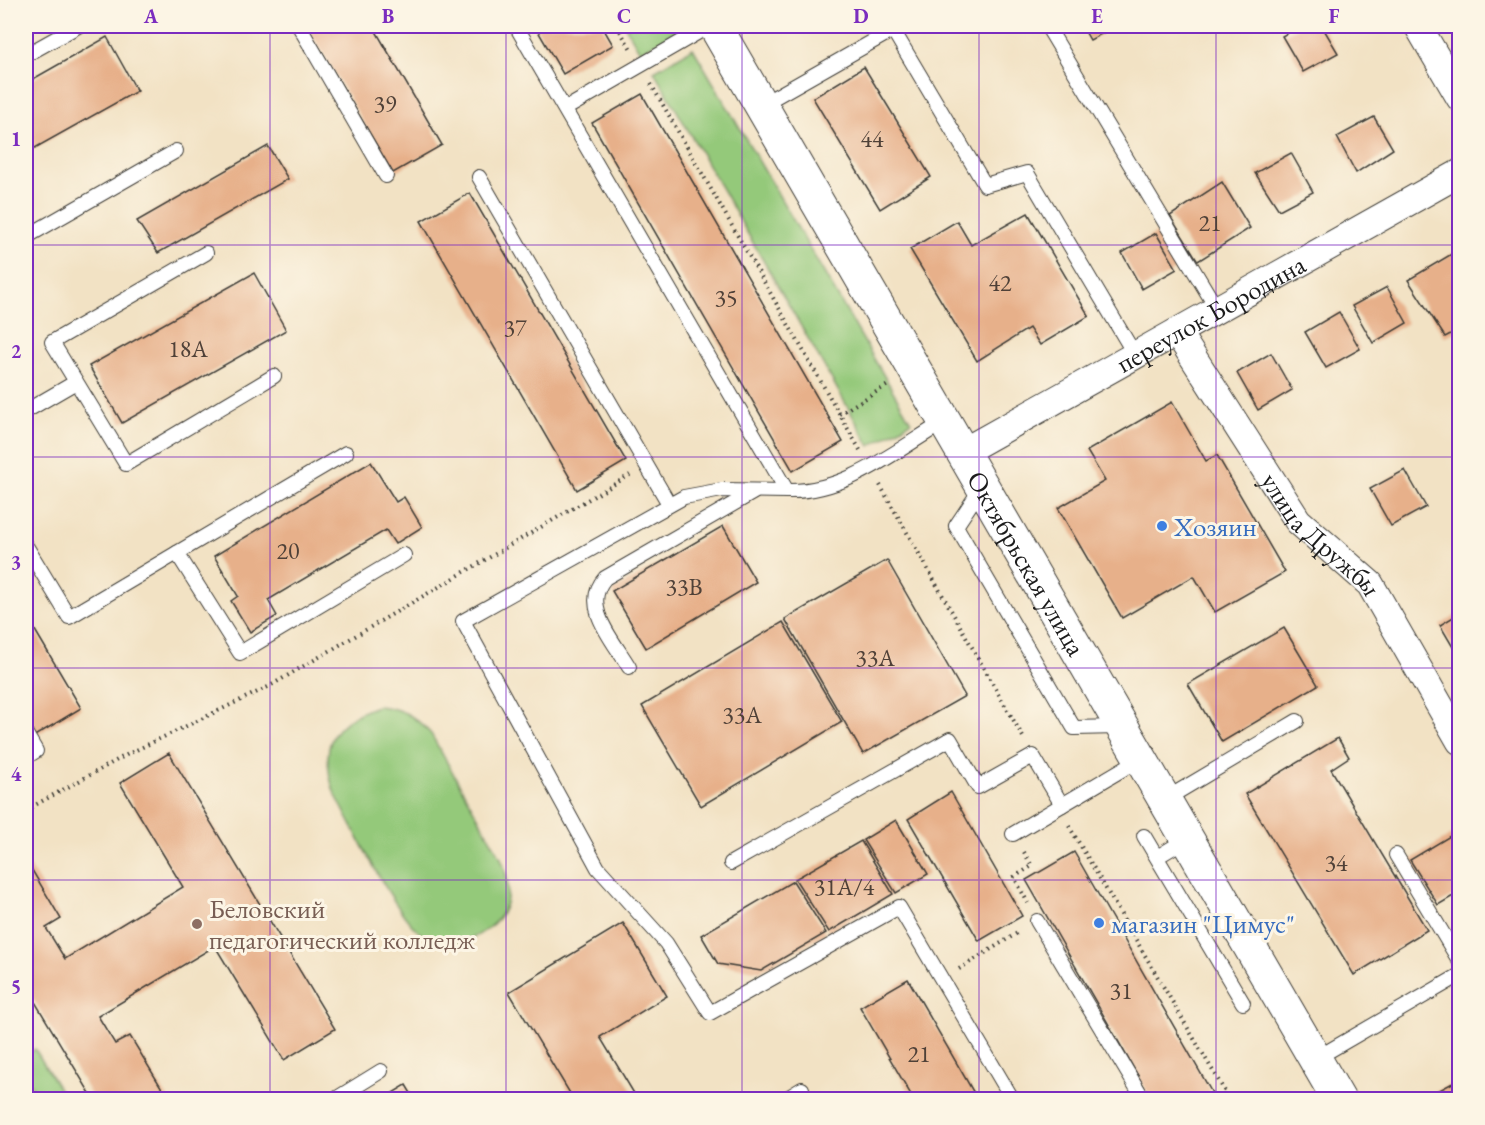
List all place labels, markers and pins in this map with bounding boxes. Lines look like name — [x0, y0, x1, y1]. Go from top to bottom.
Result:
place label: Хозяин — [1173, 509, 1257, 544]
marker: Хозяин — [1155, 519, 1169, 533]
place label: Беловский педагогический колледж — [209, 891, 476, 957]
place label: магазин "Цимус" — [1111, 906, 1295, 941]
marker: магазин "Цимус" — [1092, 916, 1106, 930]
marker: Беловский педагогический колледж — [190, 917, 204, 931]

